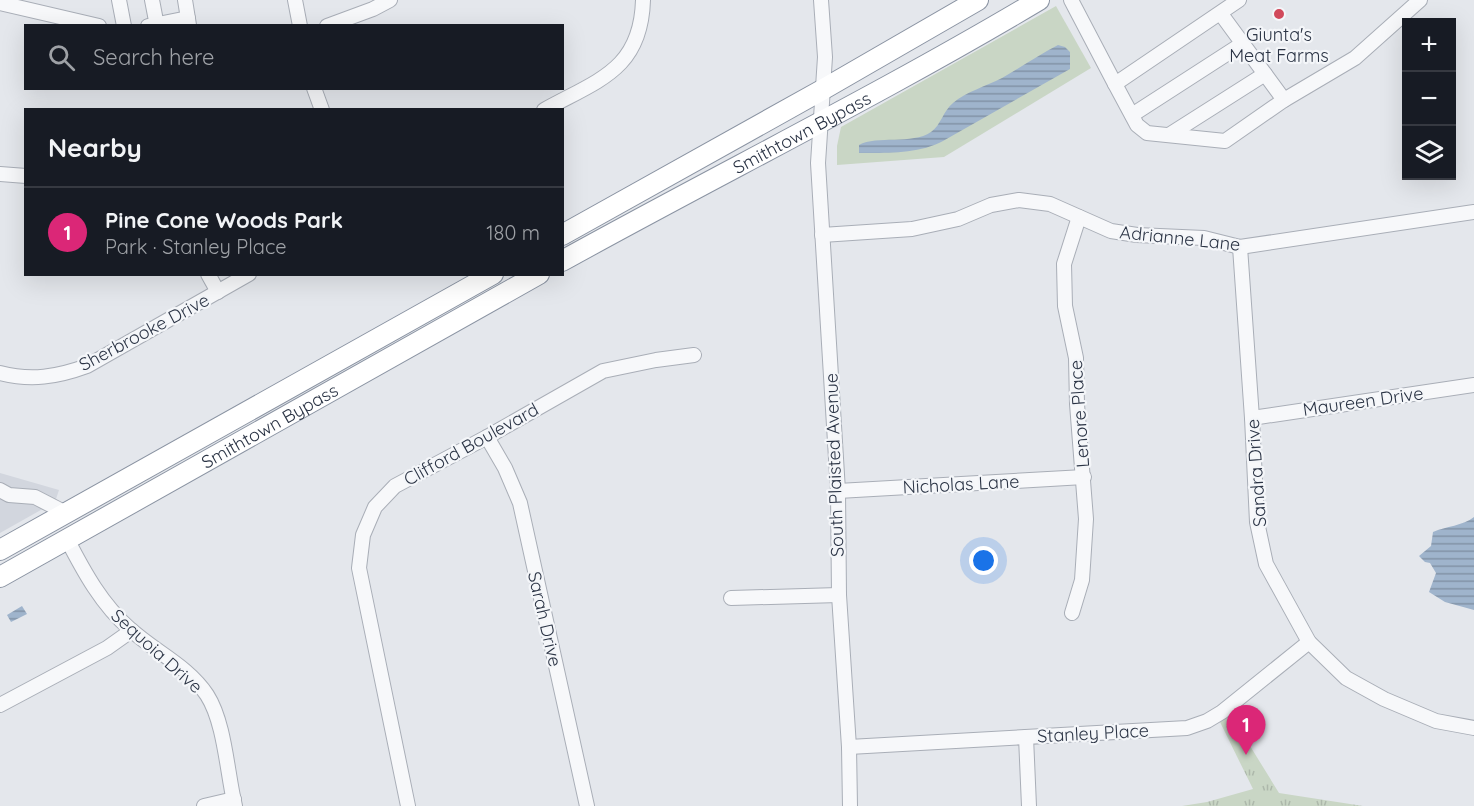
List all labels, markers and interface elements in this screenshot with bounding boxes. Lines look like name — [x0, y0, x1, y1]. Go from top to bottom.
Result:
marker: Giunta's Meat Farms — [1272, 7, 1286, 21]
map controls — [1402, 18, 1456, 180]
button: + — [1402, 18, 1456, 72]
place label: Giunta's Meat Farms — [1229, 23, 1329, 67]
search box — [24, 24, 564, 90]
icon: search — [45, 41, 78, 74]
text: Search here — [93, 43, 214, 71]
button: − — [1402, 72, 1456, 126]
street label: Smithtown Bypass — [729, 86, 875, 178]
button: layers — [1402, 126, 1456, 180]
text: Nearby — [48, 131, 142, 164]
text: Pine Cone Woods Park — [105, 206, 343, 234]
text: 1 — [64, 220, 71, 245]
text: 180 m — [486, 220, 540, 245]
street label: Adrianne Lane — [1119, 220, 1241, 256]
text: Park · Stanley Place — [105, 234, 287, 259]
street label: Sherbrooke Drive — [75, 288, 213, 376]
street label: Lenore Place — [1064, 359, 1094, 469]
street label: South Plaisted Avenue — [819, 373, 849, 557]
street label: Smithtown Bypass — [197, 378, 342, 473]
street label: Maureen Drive — [1301, 381, 1425, 421]
street label: Clifford Boulevard — [400, 397, 542, 491]
street label: Sandra Drive — [1241, 418, 1271, 528]
street label: Nicholas Lane — [902, 469, 1020, 499]
your location — [969, 546, 998, 575]
street label: Sarah Drive — [523, 569, 567, 669]
street label: Sequoia Drive — [106, 604, 208, 698]
pin: 1 — [1226, 706, 1266, 755]
street label: Stanley Place — [1036, 719, 1150, 747]

